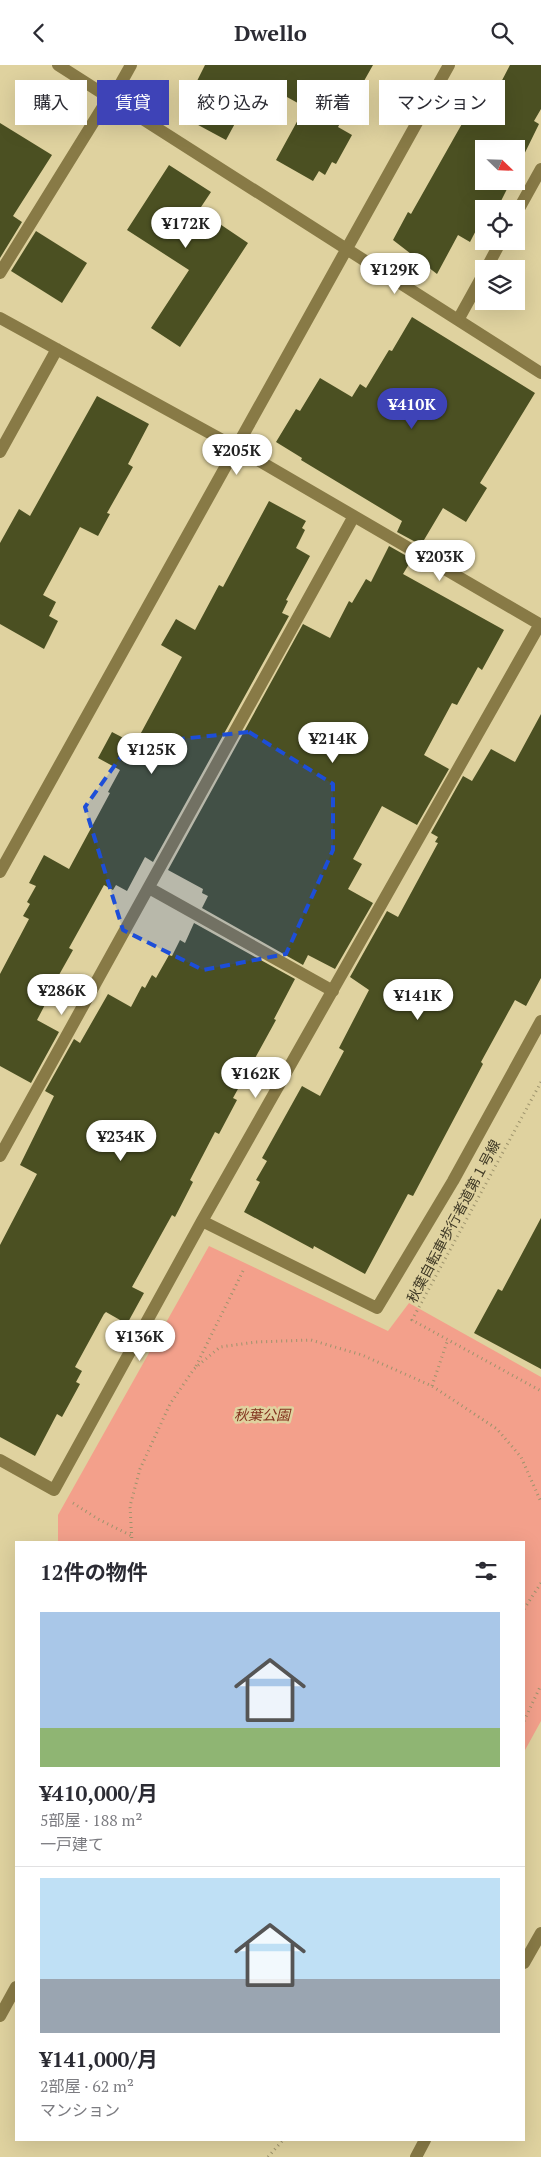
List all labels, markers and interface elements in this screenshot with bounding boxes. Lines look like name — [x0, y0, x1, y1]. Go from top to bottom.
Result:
text: Dwello — [234, 18, 307, 47]
icon: back — [25, 19, 53, 47]
icon: search — [488, 19, 516, 47]
chip: 購入 — [15, 80, 87, 125]
chip: 賃貸 — [97, 80, 169, 125]
chip: 絞り込み — [179, 80, 287, 125]
chip: 新着 — [297, 80, 369, 125]
chip: マンション — [379, 80, 505, 125]
north arrow — [475, 140, 525, 190]
map controls — [475, 140, 525, 310]
button: locate — [475, 200, 525, 250]
pin: ¥172K — [151, 207, 221, 249]
text: ¥172K — [162, 212, 210, 234]
pin: ¥129K — [360, 253, 430, 295]
text: ¥129K — [371, 258, 419, 280]
button: layers — [475, 260, 525, 310]
pin: ¥410K — [377, 387, 447, 430]
text: ¥410K — [388, 393, 436, 415]
pin: ¥205K — [202, 433, 272, 476]
text: ¥205K — [213, 439, 261, 461]
pin: ¥203K — [405, 539, 475, 582]
text: ¥203K — [416, 545, 464, 567]
pin: ¥214K — [298, 721, 368, 764]
text: ¥214K — [309, 727, 357, 749]
pin: ¥125K — [117, 733, 187, 775]
text: ¥125K — [128, 738, 176, 760]
pin: ¥286K — [27, 973, 97, 1016]
text: ¥286K — [38, 979, 86, 1001]
pin: ¥141K — [383, 979, 453, 1021]
text: ¥141K — [394, 984, 442, 1006]
pin: ¥162K — [221, 1057, 291, 1099]
text: ¥162K — [232, 1062, 280, 1084]
pin: ¥234K — [86, 1119, 156, 1162]
text: ¥234K — [97, 1125, 145, 1147]
street label: 秋葉自転車歩行者道第１号線 — [402, 1136, 504, 1306]
pin: ¥136K — [105, 1319, 175, 1362]
text: ¥136K — [116, 1325, 164, 1347]
park label: 秋葉公園 — [234, 1405, 292, 1424]
icon: filters — [472, 1557, 500, 1585]
text: 12件の物件 — [40, 1558, 148, 1586]
icon: home — [225, 1645, 315, 1735]
text: ¥410,000/月 — [40, 1779, 158, 1807]
text: 5部屋 · 188 m² — [40, 1809, 142, 1831]
text: 一戸建て — [40, 1833, 104, 1855]
icon: home — [225, 1910, 315, 2000]
text: ¥141,000/月 — [40, 2045, 158, 2073]
text: 2部屋 · 62 m² — [40, 2075, 134, 2097]
text: マンション — [40, 2099, 120, 2121]

